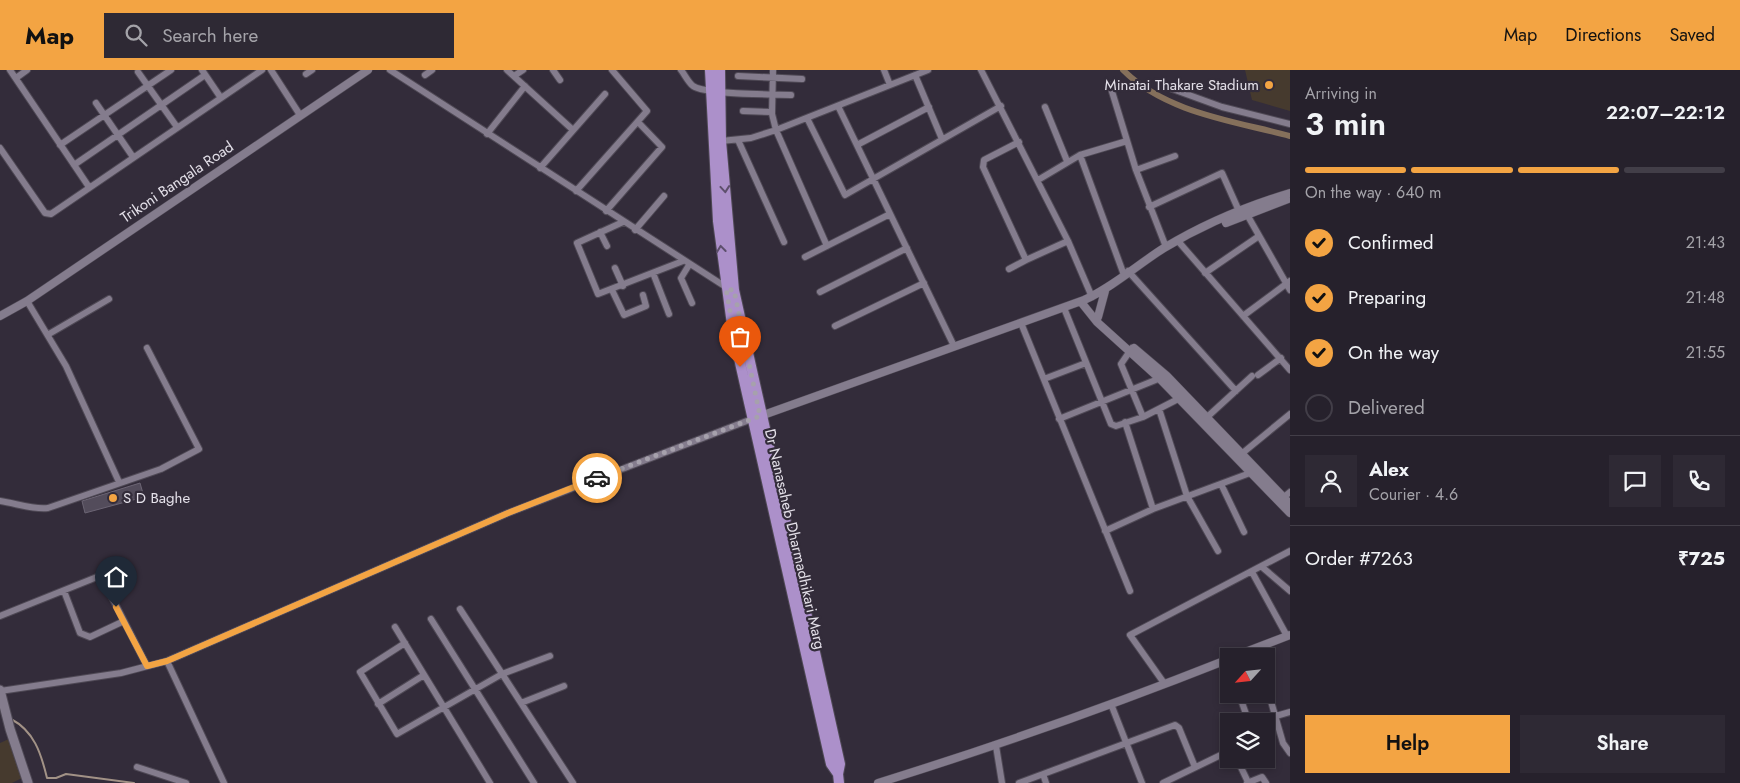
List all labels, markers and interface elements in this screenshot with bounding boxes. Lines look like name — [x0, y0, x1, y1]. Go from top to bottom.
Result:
search box — [104, 13, 454, 58]
text: Map — [25, 18, 74, 53]
icon: search — [122, 21, 150, 49]
text: Search here — [162, 22, 258, 49]
text: Map — [1504, 22, 1537, 48]
text: Directions — [1565, 22, 1641, 48]
text: Saved — [1669, 22, 1715, 48]
place label: Minatai Thakare Stadium — [1105, 74, 1259, 96]
marker: Minatai Thakare Stadium — [1263, 79, 1275, 91]
text: Arriving in — [1305, 82, 1377, 105]
text: 22:07–22:12 — [1606, 99, 1725, 126]
text: 3 min — [1305, 101, 1386, 147]
street label: Trikoni Bangala Road — [116, 136, 238, 228]
text: On the way · 640 m — [1305, 181, 1441, 204]
one-way arrow — [719, 185, 730, 193]
icon: check — [1305, 229, 1333, 257]
text: Confirmed — [1348, 229, 1434, 256]
text: 21:43 — [1686, 231, 1725, 254]
one-way arrow — [716, 245, 727, 253]
icon: check — [1305, 284, 1333, 312]
text: Preparing — [1348, 284, 1426, 311]
text: 21:48 — [1686, 286, 1725, 309]
pin — [719, 316, 761, 367]
icon: bag — [726, 323, 754, 351]
icon: check — [1305, 339, 1333, 367]
text: On the way — [1348, 339, 1439, 366]
text: 21:55 — [1686, 341, 1725, 364]
text: Delivered — [1348, 394, 1425, 421]
street label: Dr Nanasaheb Dharmadhikari Marg — [759, 427, 831, 651]
courier — [572, 453, 622, 503]
button: person — [1305, 455, 1357, 507]
button: chat — [1609, 455, 1661, 507]
button: phone — [1673, 455, 1725, 507]
text: Alex — [1369, 456, 1409, 483]
icon: car — [583, 464, 611, 492]
text: Courier · 4.6 — [1369, 483, 1458, 506]
place label: S D Baghe — [123, 487, 190, 509]
marker: S D Baghe — [107, 492, 119, 504]
text: Order #7263 — [1305, 545, 1413, 572]
text: ₹725 — [1678, 545, 1725, 572]
pin — [95, 556, 137, 607]
icon: home — [102, 563, 130, 591]
north arrow — [1220, 648, 1275, 702]
map controls — [1220, 648, 1275, 768]
button: layers — [1220, 713, 1275, 768]
button: Help — [1305, 715, 1510, 773]
button: Share — [1520, 715, 1725, 773]

